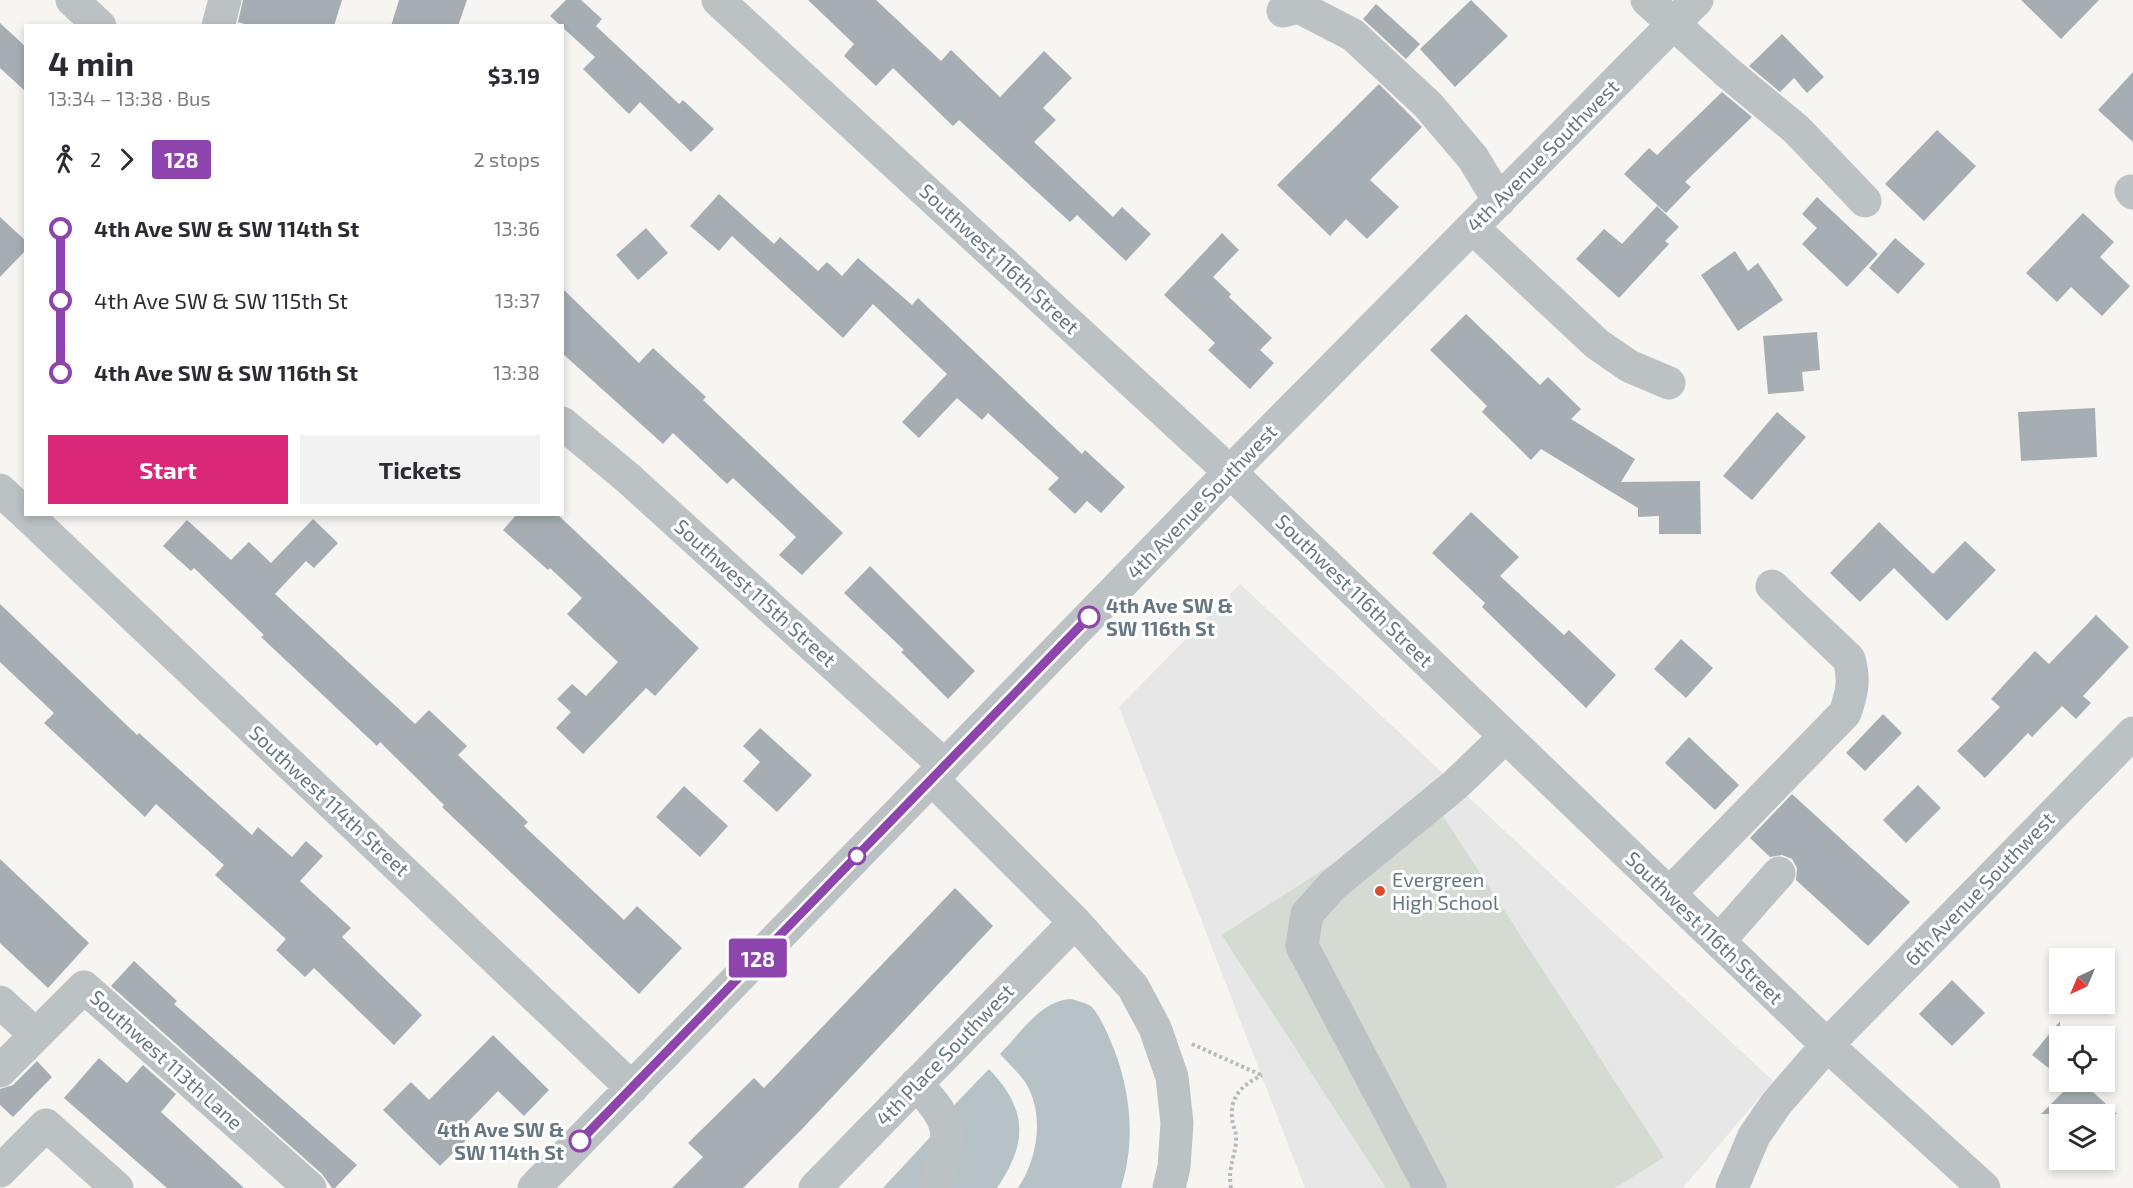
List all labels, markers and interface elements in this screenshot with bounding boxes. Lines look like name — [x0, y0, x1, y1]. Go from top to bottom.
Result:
text: 4 min — [48, 43, 134, 83]
text: $3.19 — [488, 62, 540, 88]
street label: 4th Avenue Southwest — [1461, 74, 1624, 236]
text: 13:34 – 13:38 · Bus — [48, 86, 211, 110]
icon: walk — [48, 143, 81, 176]
icon: forward — [110, 143, 143, 176]
text: 2 — [90, 147, 101, 171]
text: 128 — [164, 147, 199, 172]
text: 2 stops — [473, 147, 540, 171]
street label: Southwest 116th Street — [915, 178, 1085, 339]
text: 4th Ave SW & SW 114th St — [94, 215, 359, 241]
text: 13:36 — [494, 216, 540, 240]
text: 4th Ave SW & SW 115th St — [94, 287, 348, 313]
text: 13:37 — [495, 288, 540, 312]
text: 4th Ave SW & SW 116th St — [94, 359, 358, 385]
text: 13:38 — [493, 360, 540, 384]
street label: 4th Avenue Southwest — [1121, 419, 1281, 583]
button: Start — [48, 435, 288, 504]
button: Tickets — [300, 435, 540, 504]
street label: Southwest 116th Street — [1271, 509, 1439, 672]
street label: Southwest 115th Street — [670, 514, 841, 671]
place label: 4th Ave SW & SW 116th St — [1106, 593, 1233, 640]
marker: 4th Ave SW & SW 116th St — [1078, 606, 1100, 628]
street label: Southwest 114th Street — [245, 720, 415, 881]
street label: 6th Avenue Southwest — [1900, 806, 2059, 970]
street label: Southwest 116th Street — [1621, 846, 1789, 1009]
unlabelled marker — [848, 847, 866, 865]
place label: Evergreen High School — [1392, 867, 1499, 914]
marker: Evergreen High School — [1373, 884, 1387, 898]
line badge: 128 — [724, 938, 792, 978]
text: 128 — [741, 946, 775, 971]
north arrow — [2049, 948, 2115, 1014]
map controls — [2049, 948, 2115, 1170]
street label: 4th Place Southwest — [870, 978, 1018, 1130]
street label: Southwest 113th Lane — [85, 984, 248, 1134]
button: locate — [2049, 1026, 2115, 1092]
button: layers — [2049, 1104, 2115, 1170]
place label: 4th Ave SW & SW 114th St — [437, 1117, 564, 1164]
marker: 4th Ave SW & SW 114th St — [569, 1130, 591, 1152]

